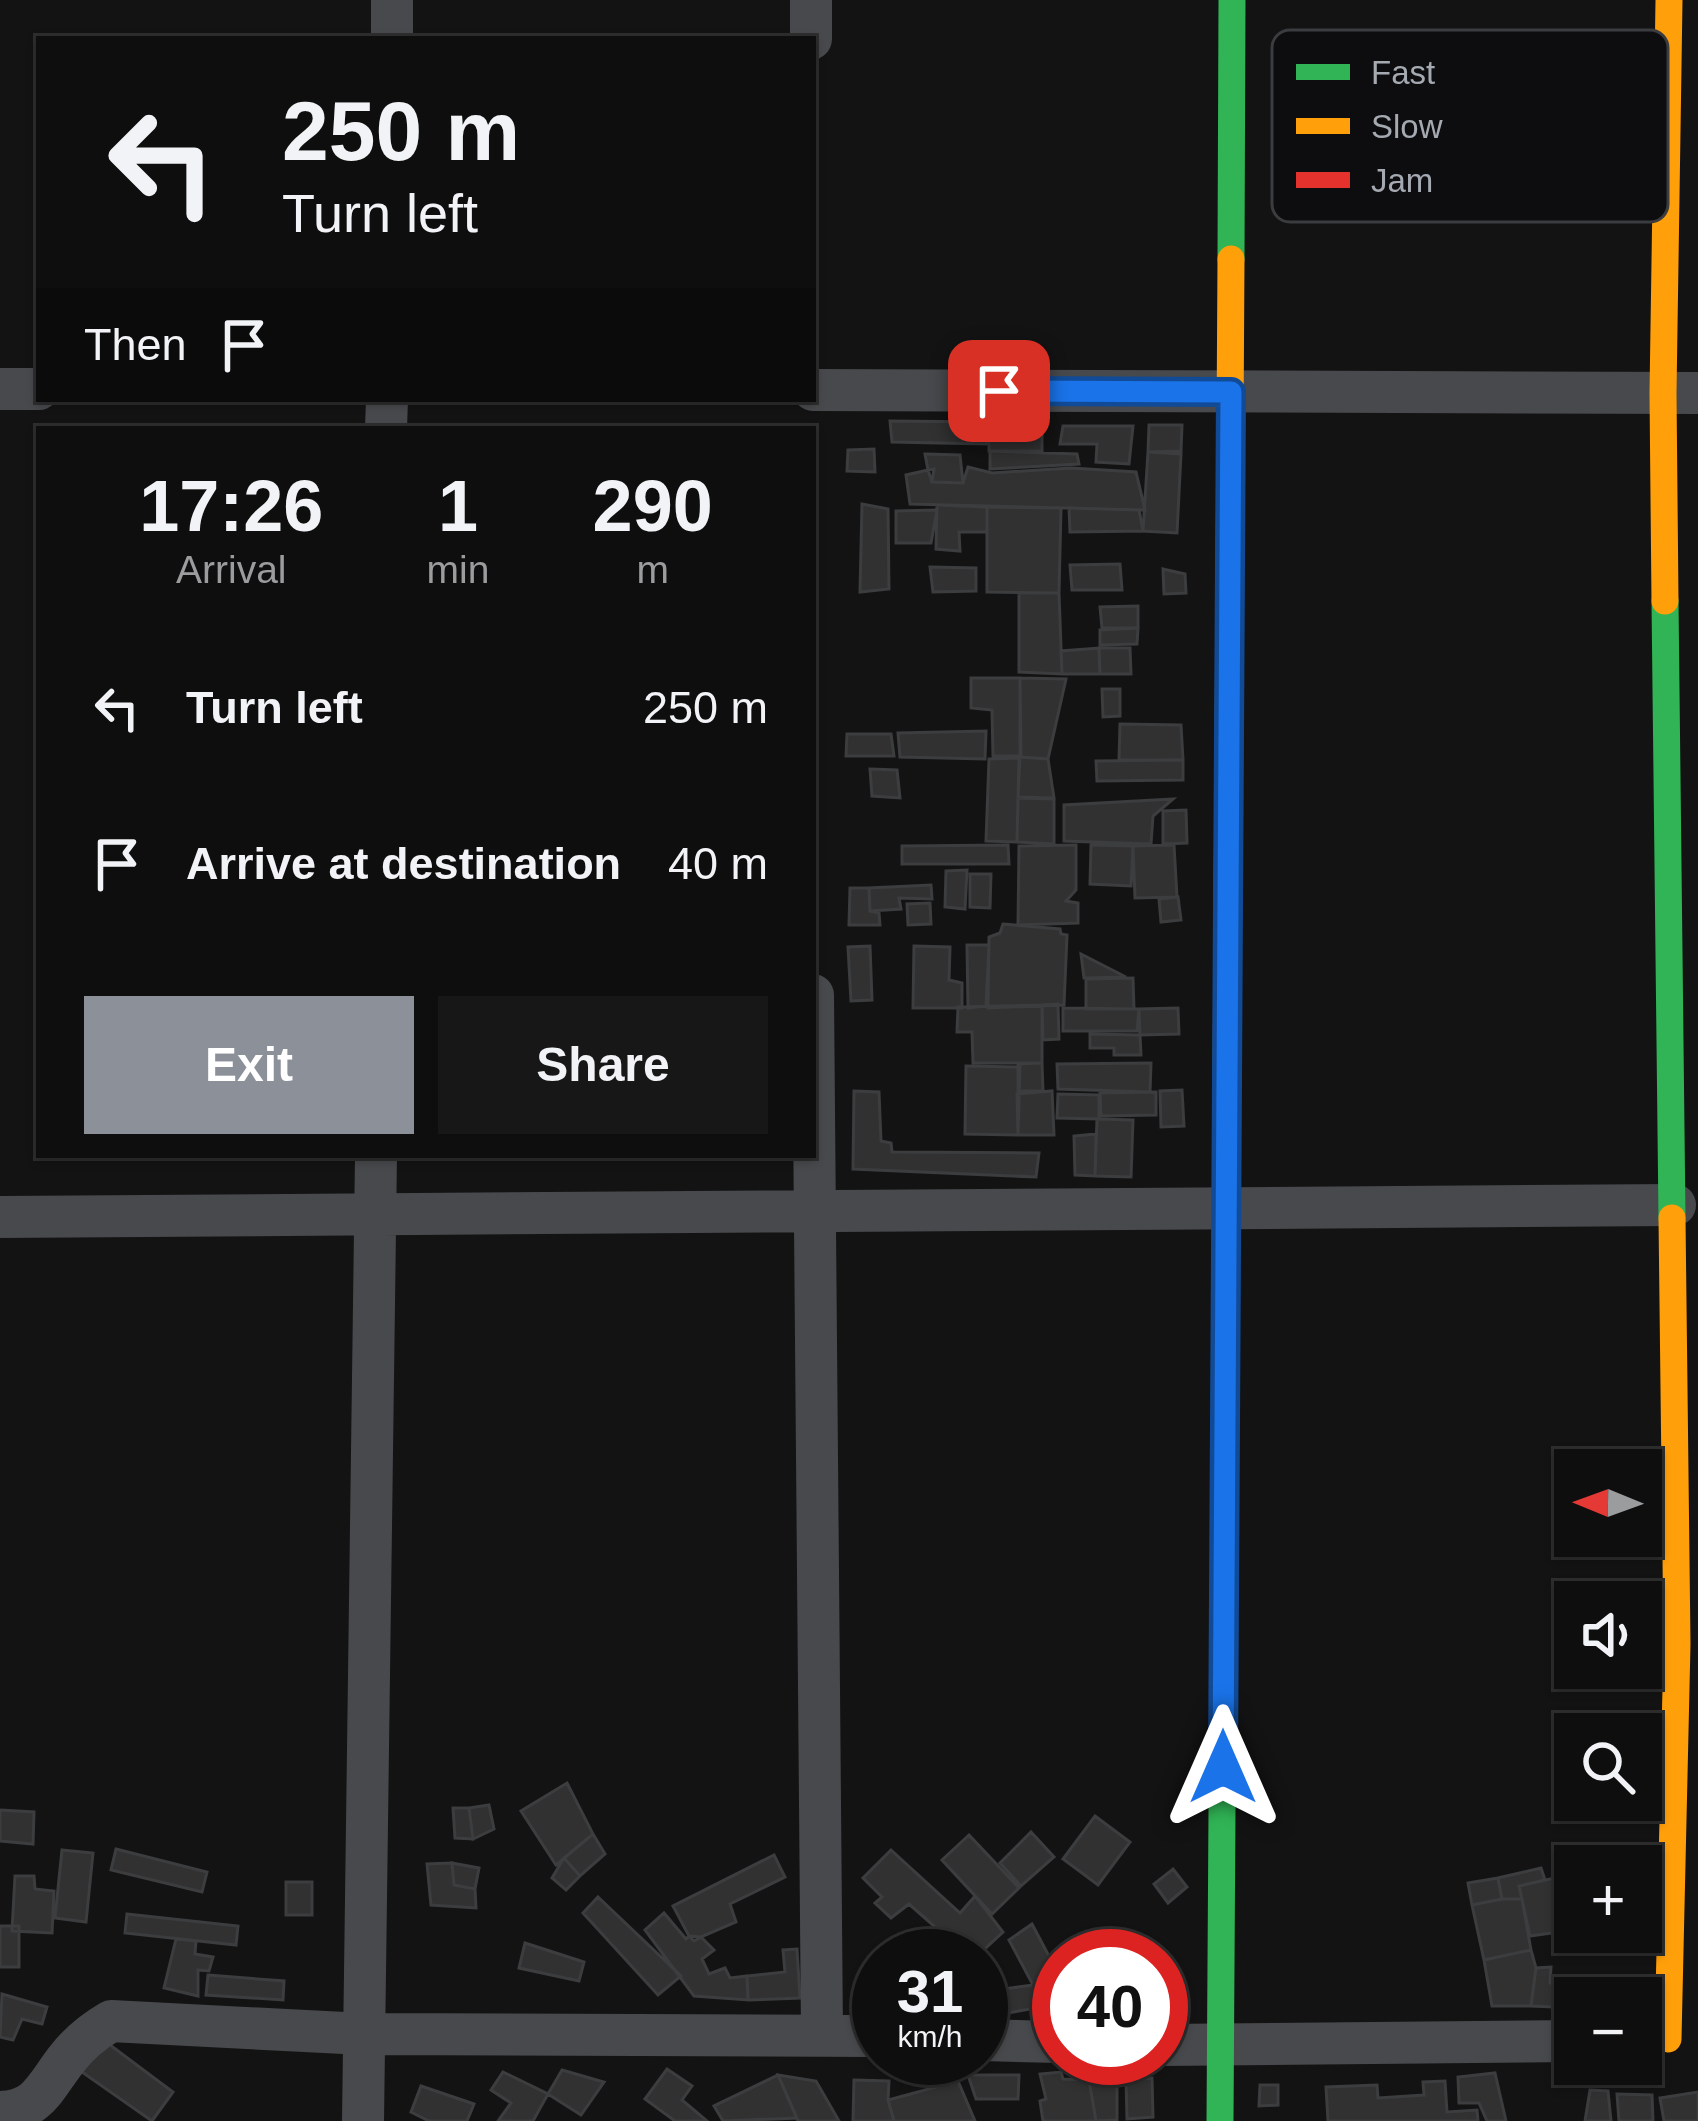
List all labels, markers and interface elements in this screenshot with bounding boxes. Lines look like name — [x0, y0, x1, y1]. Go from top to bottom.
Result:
legend — [1272, 30, 1668, 222]
text: Fast — [1371, 54, 1435, 91]
icon: left — [84, 84, 240, 240]
text: 250 m — [282, 84, 520, 178]
text: Slow — [1371, 108, 1443, 145]
text: Jam — [1371, 162, 1433, 199]
text: Turn left — [282, 183, 478, 243]
icon: arrive — [211, 312, 277, 378]
text: Then — [84, 319, 187, 370]
pin — [948, 340, 1050, 442]
icon: arrive — [966, 358, 1032, 424]
text: 17:26 — [139, 466, 323, 546]
text: 1 — [438, 466, 478, 546]
text: 290 — [593, 466, 713, 546]
text: Arrival — [176, 548, 287, 591]
text: min — [427, 548, 489, 591]
text: m — [636, 548, 669, 591]
icon: left — [84, 675, 150, 741]
text: Turn left — [186, 682, 363, 733]
text: 250 m — [643, 682, 768, 733]
icon: arrive — [84, 831, 150, 897]
text: Arrive at destination — [186, 838, 621, 889]
text: 40 m — [668, 838, 768, 889]
button: Exit — [84, 996, 414, 1134]
button: Share — [438, 996, 768, 1134]
north arrow — [1554, 1449, 1662, 1557]
map controls — [1554, 1449, 1662, 2085]
button: sound — [1554, 1581, 1662, 1689]
position arrow — [1160, 1704, 1286, 1830]
button: search — [1554, 1713, 1662, 1821]
button: + — [1554, 1845, 1662, 1953]
speed limit sign: 40 — [1032, 1929, 1188, 2085]
text: 31 — [897, 1958, 963, 2025]
button: − — [1554, 1977, 1662, 2085]
text: km/h — [897, 2020, 963, 2053]

